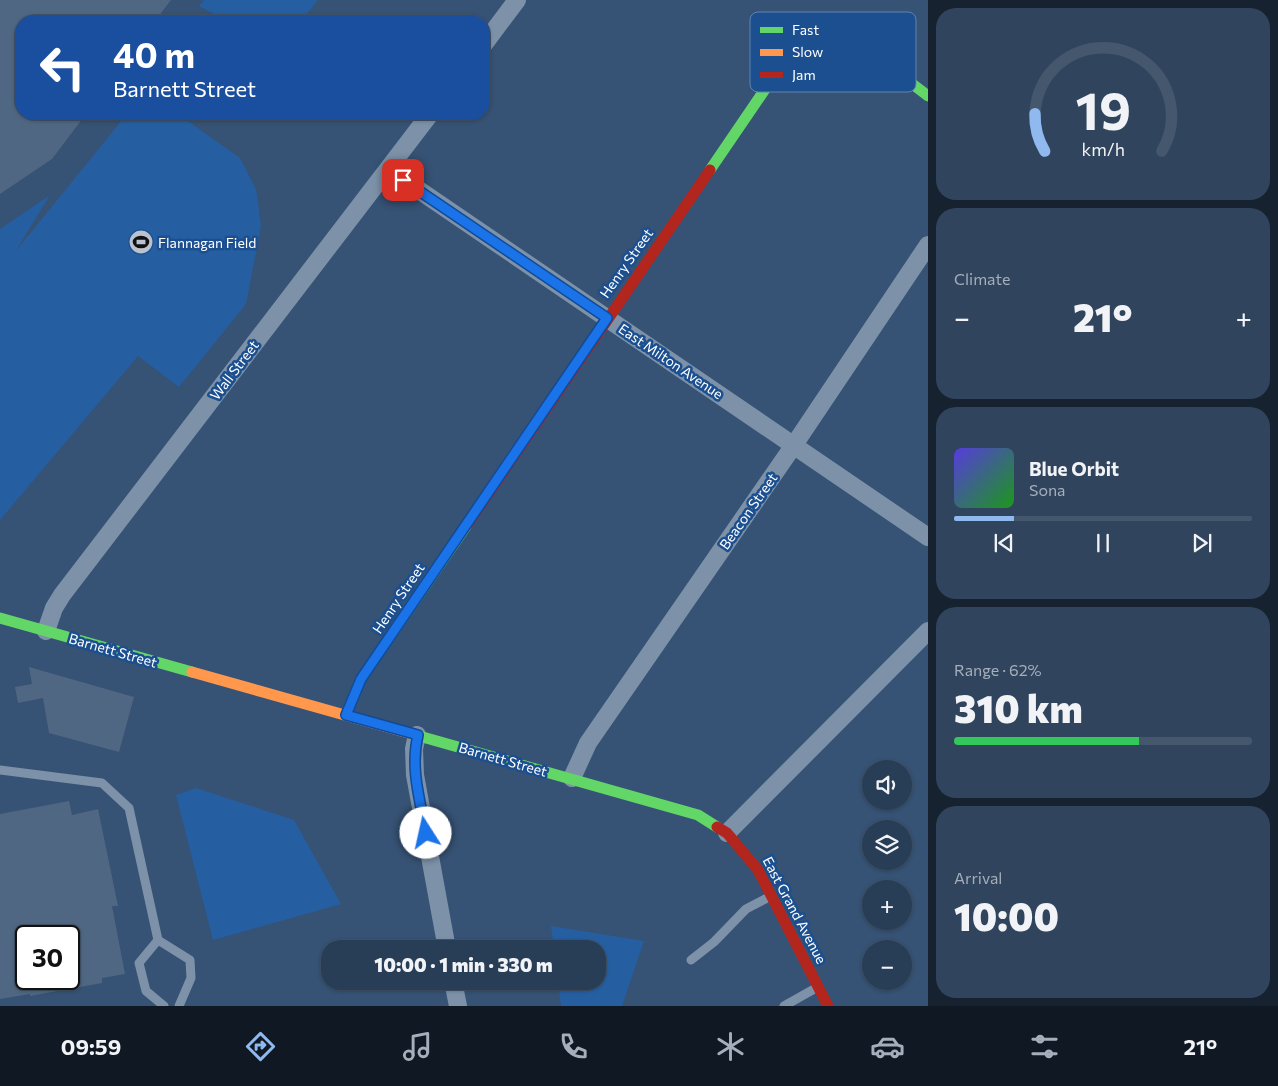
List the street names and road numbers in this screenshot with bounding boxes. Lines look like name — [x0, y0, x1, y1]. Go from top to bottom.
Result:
street label: Henry Street — [596, 225, 656, 301]
street label: East Milton Avenue — [616, 320, 726, 402]
street label: Wall Street — [206, 337, 262, 403]
street label: Beacon Street — [715, 469, 781, 552]
street label: Henry Street — [368, 559, 428, 636]
street label: Barnett Street — [67, 629, 159, 671]
street label: Barnett Street — [457, 738, 549, 780]
street label: East Grand Avenue — [760, 854, 830, 966]

